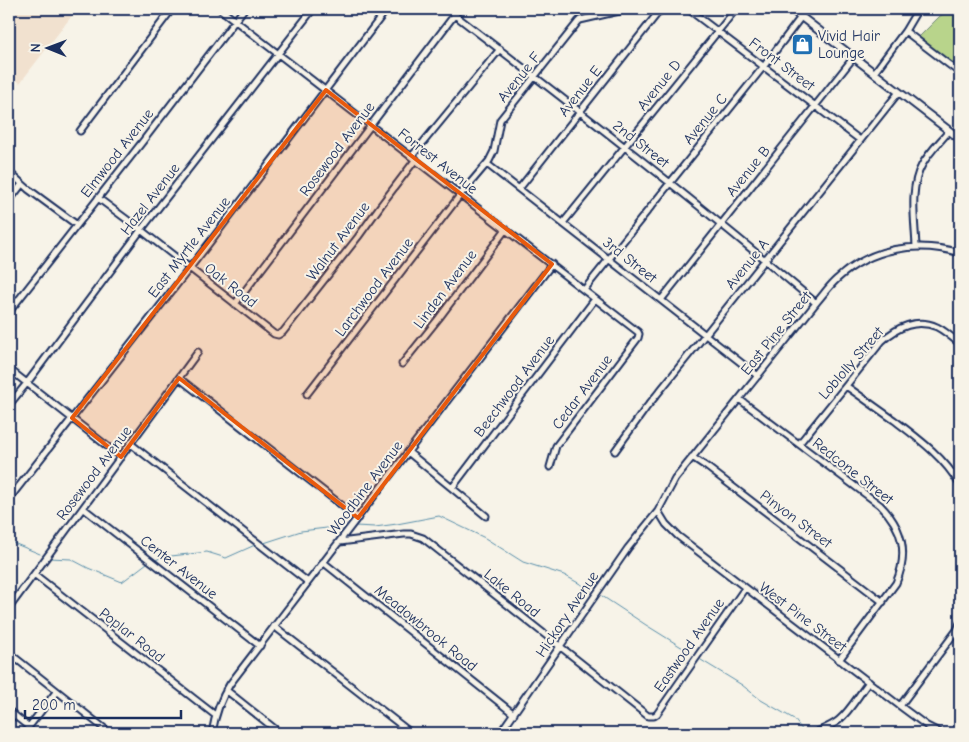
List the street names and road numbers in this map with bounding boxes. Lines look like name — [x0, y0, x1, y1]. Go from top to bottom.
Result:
street label: Front Street — [746, 34, 819, 95]
street label: Avenue F — [493, 48, 545, 106]
street label: Avenue D — [633, 56, 685, 114]
street label: Avenue E — [555, 62, 605, 120]
street label: Avenue C — [679, 90, 731, 148]
street label: Rosewood Avenue — [296, 98, 379, 200]
street label: Elmwood Avenue — [77, 105, 158, 201]
street label: 2nd Street — [609, 116, 673, 172]
street label: Forrest Avenue — [395, 124, 482, 198]
street label: Avenue B — [722, 142, 774, 200]
street label: Hazel Avenue — [116, 159, 184, 239]
street label: East Myrtle Avenue — [144, 192, 234, 301]
street label: Walnut Avenue — [303, 198, 374, 284]
street label: 3rd Street — [599, 233, 661, 287]
street label: Larchwood Avenue — [331, 234, 417, 340]
street label: Avenue A — [721, 235, 773, 293]
street label: Linden Avenue — [410, 246, 481, 332]
street label: Oak Road — [201, 259, 261, 311]
street label: East Pine Street — [737, 287, 816, 378]
street label: Loblolly Street — [815, 322, 888, 403]
street label: Beechwood Avenue — [470, 331, 558, 440]
street label: Cedar Avenue — [548, 351, 616, 433]
street label: Rosewood Avenue — [53, 422, 136, 524]
street label: Redcone Street — [809, 434, 898, 509]
street label: Woodbine Avenue — [323, 437, 407, 539]
street label: Pinyon Street — [756, 486, 836, 552]
street label: Center Avenue — [137, 531, 222, 603]
street label: Lake Road — [480, 565, 544, 621]
street label: Hickory Avenue — [532, 567, 603, 660]
street label: West Pine Street — [756, 578, 851, 656]
street label: Meadowbrook Road — [371, 581, 481, 675]
street label: Eastwood Avenue — [650, 594, 728, 695]
street label: Poplar Road — [96, 604, 168, 666]

